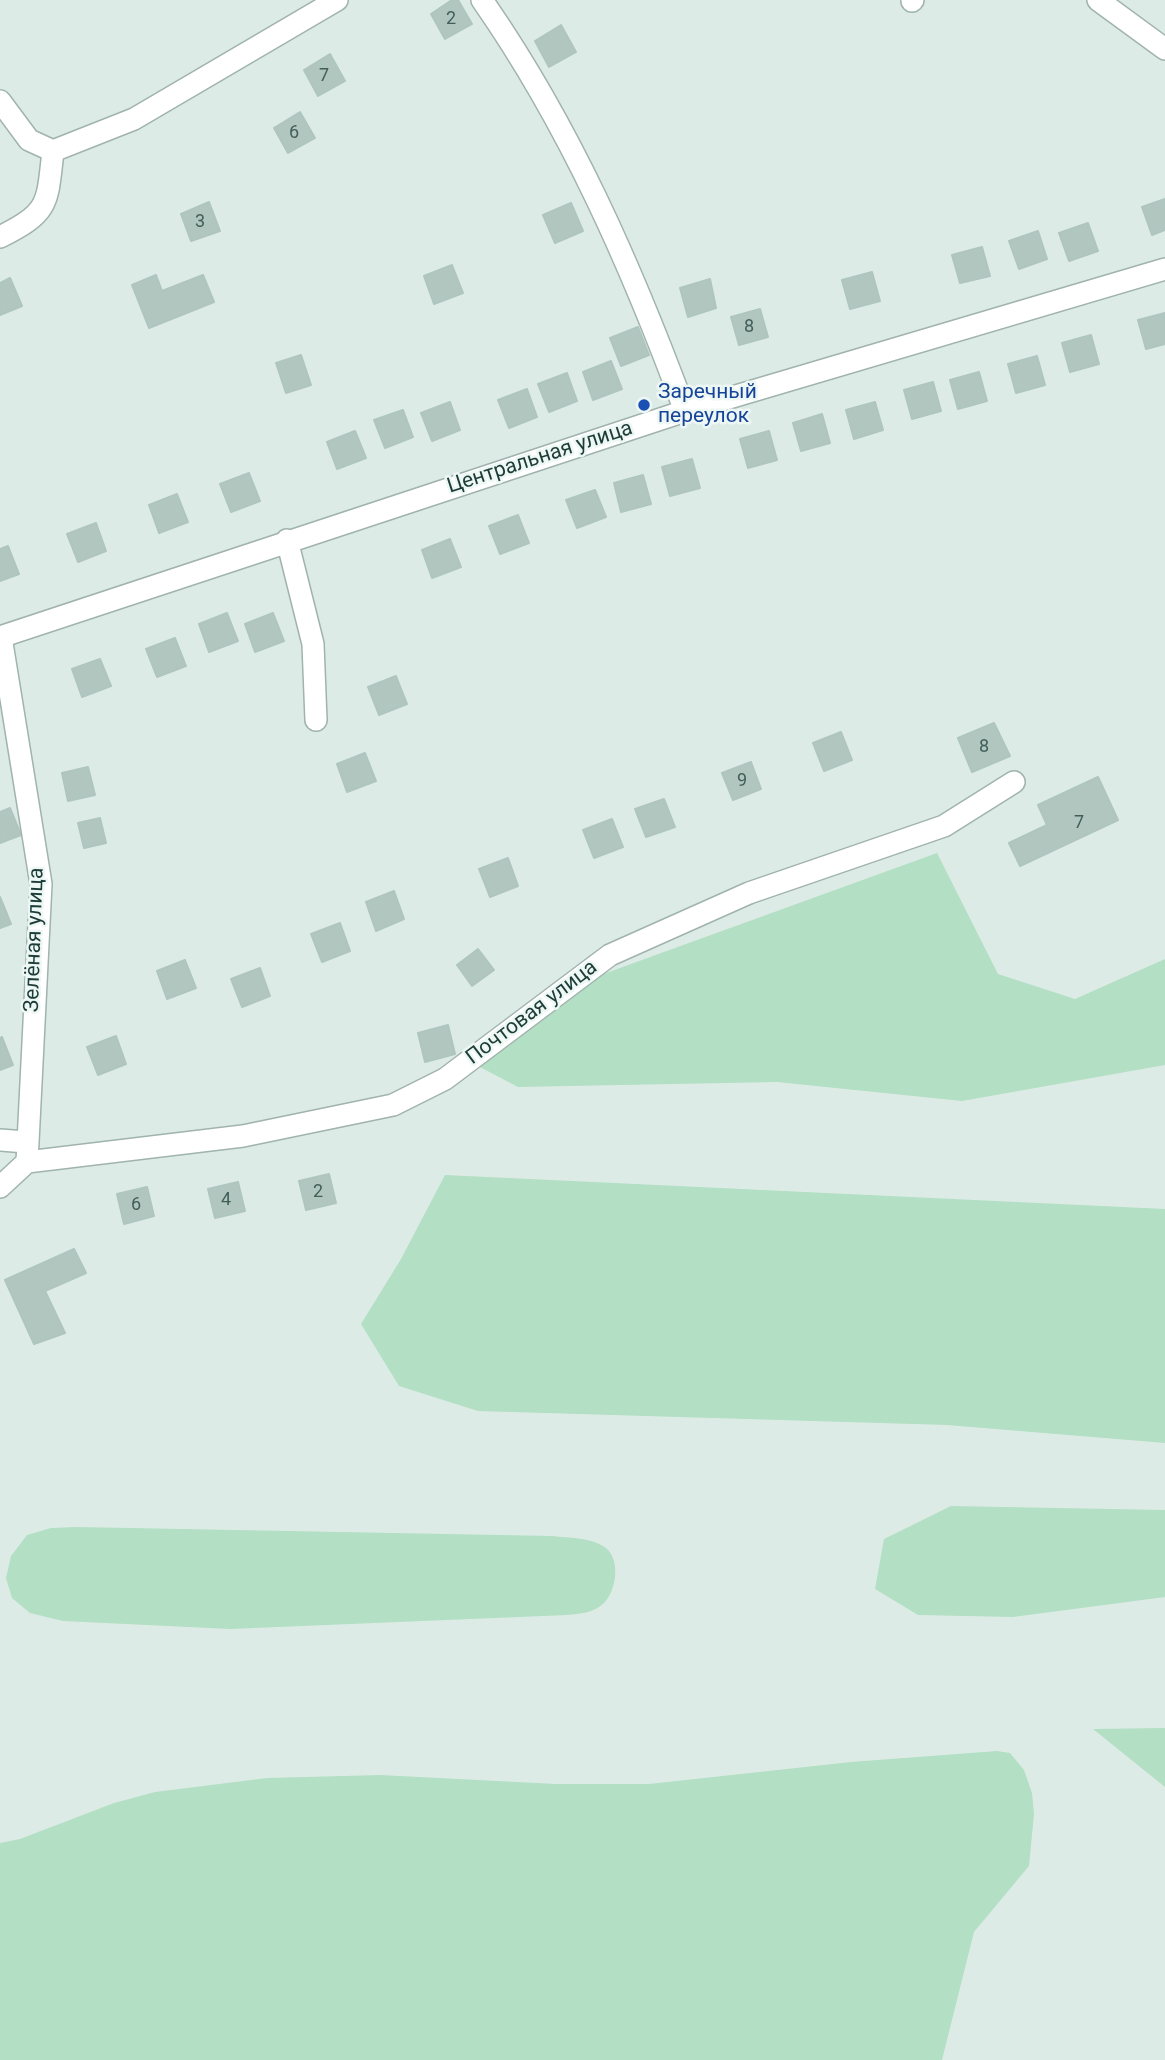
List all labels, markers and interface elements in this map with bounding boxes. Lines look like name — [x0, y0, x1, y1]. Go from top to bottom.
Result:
house number: 2 — [446, 8, 456, 30]
house number: 7 — [319, 65, 329, 87]
house number: 6 — [289, 122, 299, 144]
house number: 3 — [195, 211, 205, 233]
house number: 8 — [744, 316, 754, 338]
place label: Заречный переулок — [658, 380, 757, 430]
marker: Заречный переулок — [636, 397, 652, 413]
street label: Центральная улица — [444, 416, 636, 500]
house number: 8 — [979, 736, 989, 758]
house number: 9 — [737, 770, 747, 792]
house number: 7 — [1074, 812, 1084, 834]
street label: Зелёная улица — [20, 867, 50, 1013]
street label: Почтовая улица — [461, 955, 603, 1071]
house number: 2 — [313, 1181, 323, 1203]
house number: 4 — [221, 1189, 231, 1211]
house number: 6 — [131, 1194, 141, 1216]

